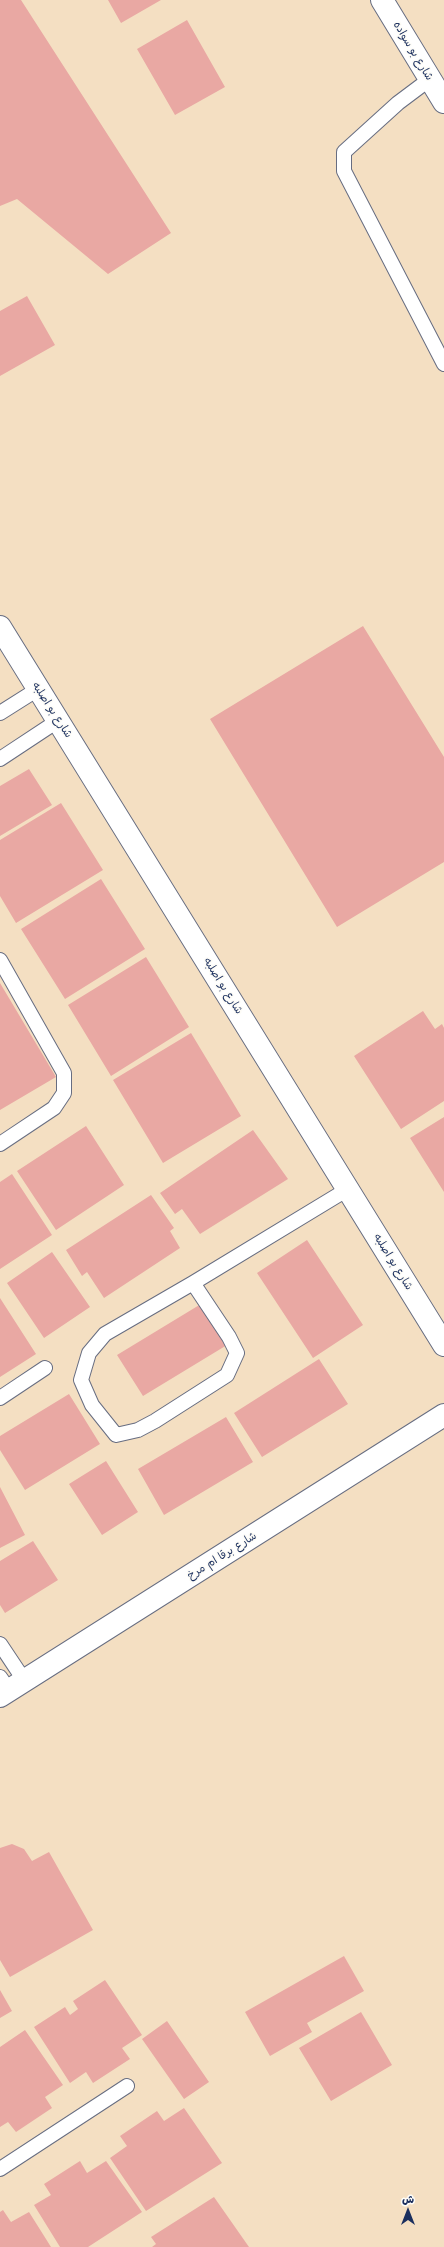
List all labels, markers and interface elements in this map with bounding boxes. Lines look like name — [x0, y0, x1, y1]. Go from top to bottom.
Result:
street label: شارع بو سواده — [390, 19, 436, 83]
street label: شارع بو اصلبه — [29, 680, 75, 740]
street label: شارع بو اصلبه — [200, 955, 246, 1017]
street label: شارع بو اصلبه — [370, 1231, 416, 1293]
street label: شارع برقا ام مرخ — [185, 1529, 259, 1583]
text: ش — [402, 2190, 414, 2207]
north arrow — [388, 2191, 428, 2231]

